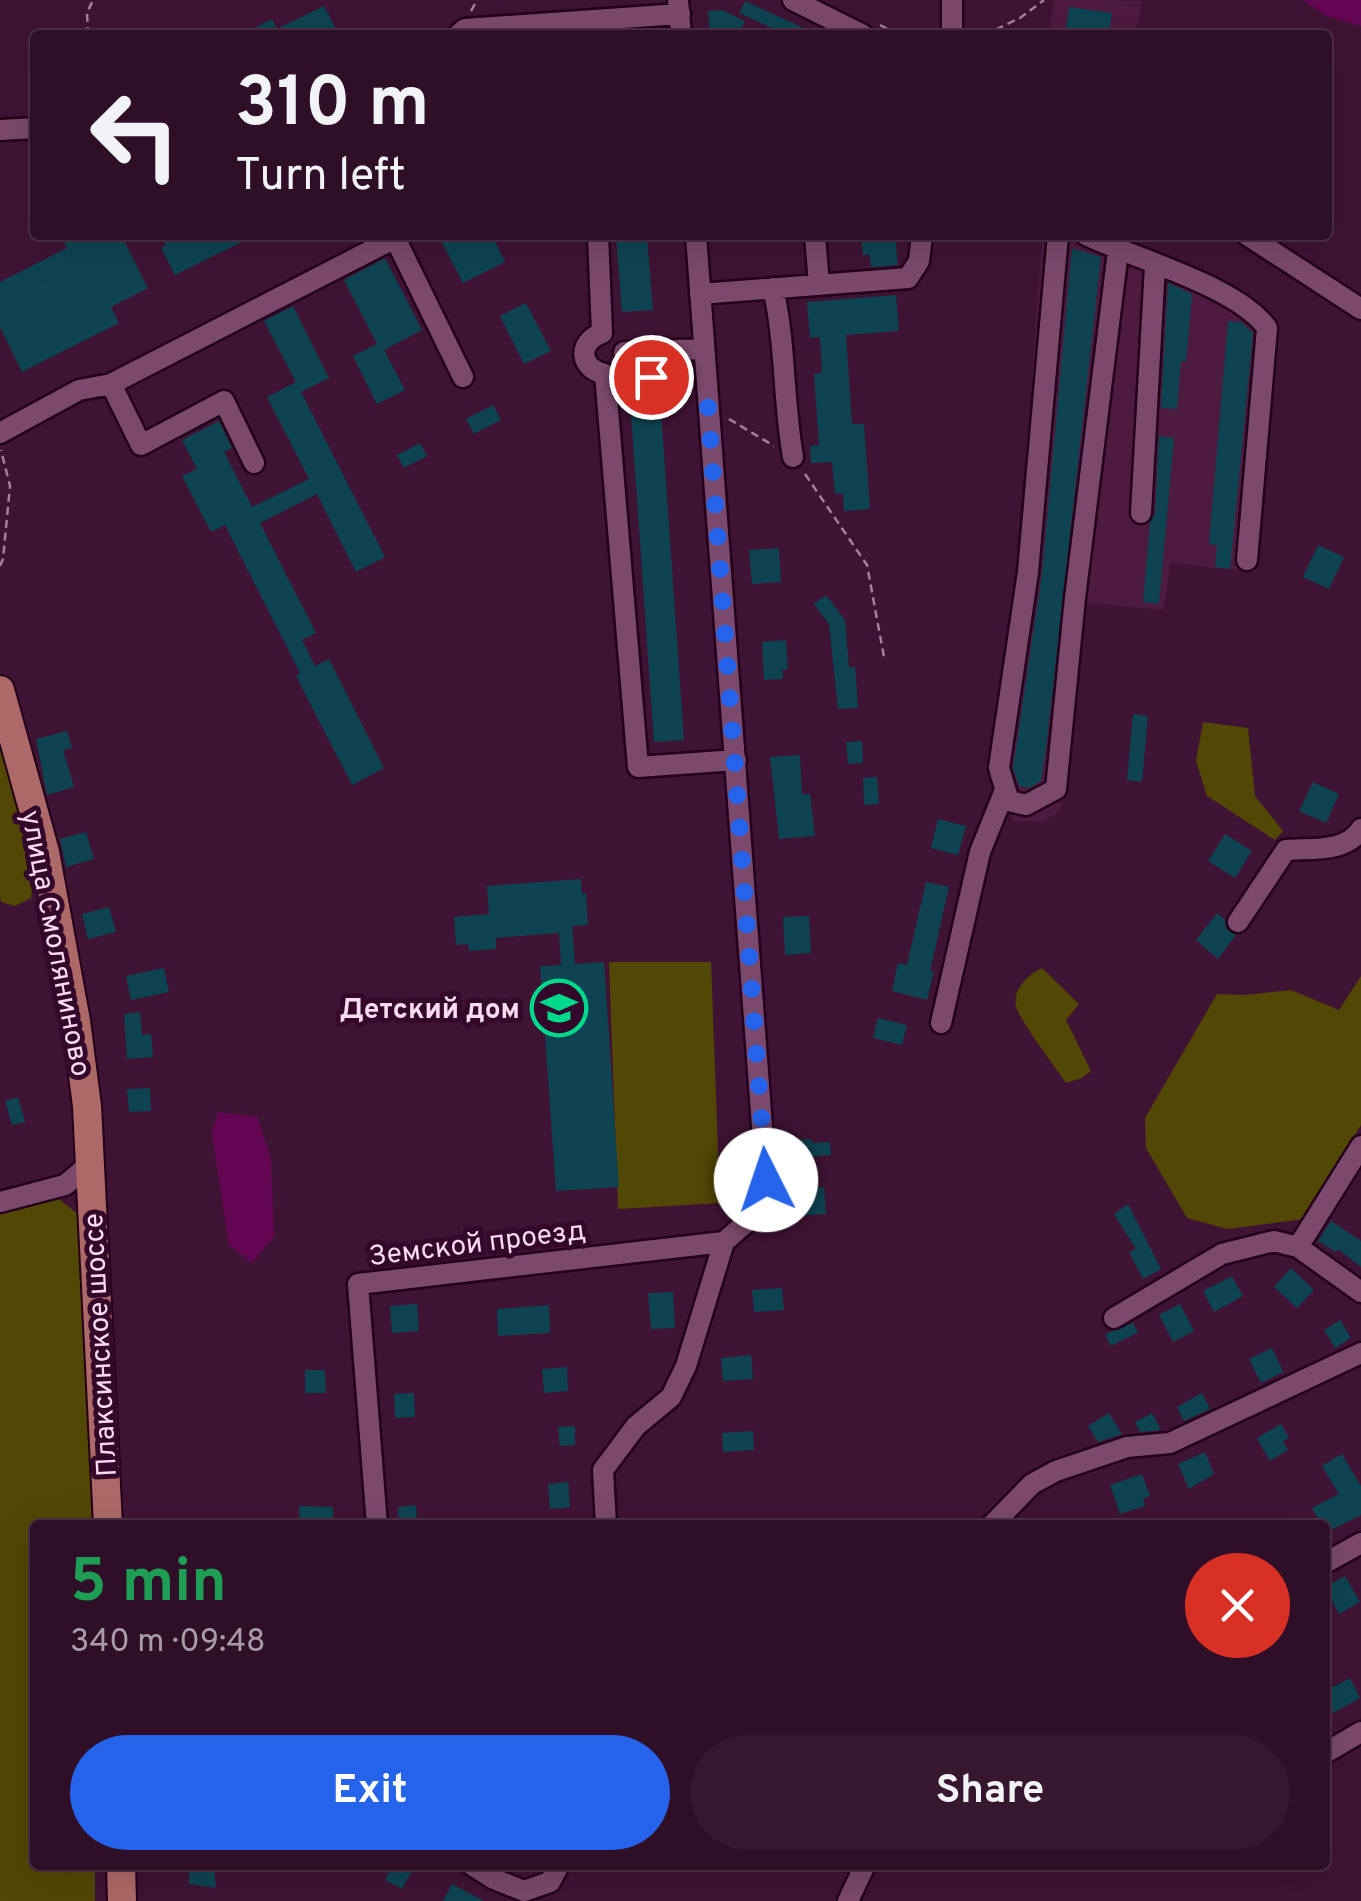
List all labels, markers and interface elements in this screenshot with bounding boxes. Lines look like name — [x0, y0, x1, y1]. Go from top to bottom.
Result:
text: 310 m — [235, 62, 430, 151]
icon: left — [70, 70, 200, 200]
text: Turn left — [235, 149, 406, 206]
pin — [609, 335, 694, 420]
icon: arrive — [624, 350, 679, 405]
street label: улица Смоляниново — [11, 808, 97, 1080]
school or university icon: Детский дом — [529, 978, 589, 1038]
place label: Детский дом — [340, 993, 520, 1029]
position arrow — [714, 1128, 818, 1232]
street label: Плаксинское шоссе — [77, 1212, 127, 1478]
street label: Земской проезд — [367, 1214, 588, 1276]
text: 5 min — [70, 1547, 227, 1623]
button: close — [1185, 1553, 1290, 1658]
text: 340 m · 09:48 — [70, 1623, 266, 1663]
button: Exit — [70, 1735, 670, 1850]
button: Share — [690, 1735, 1290, 1850]

